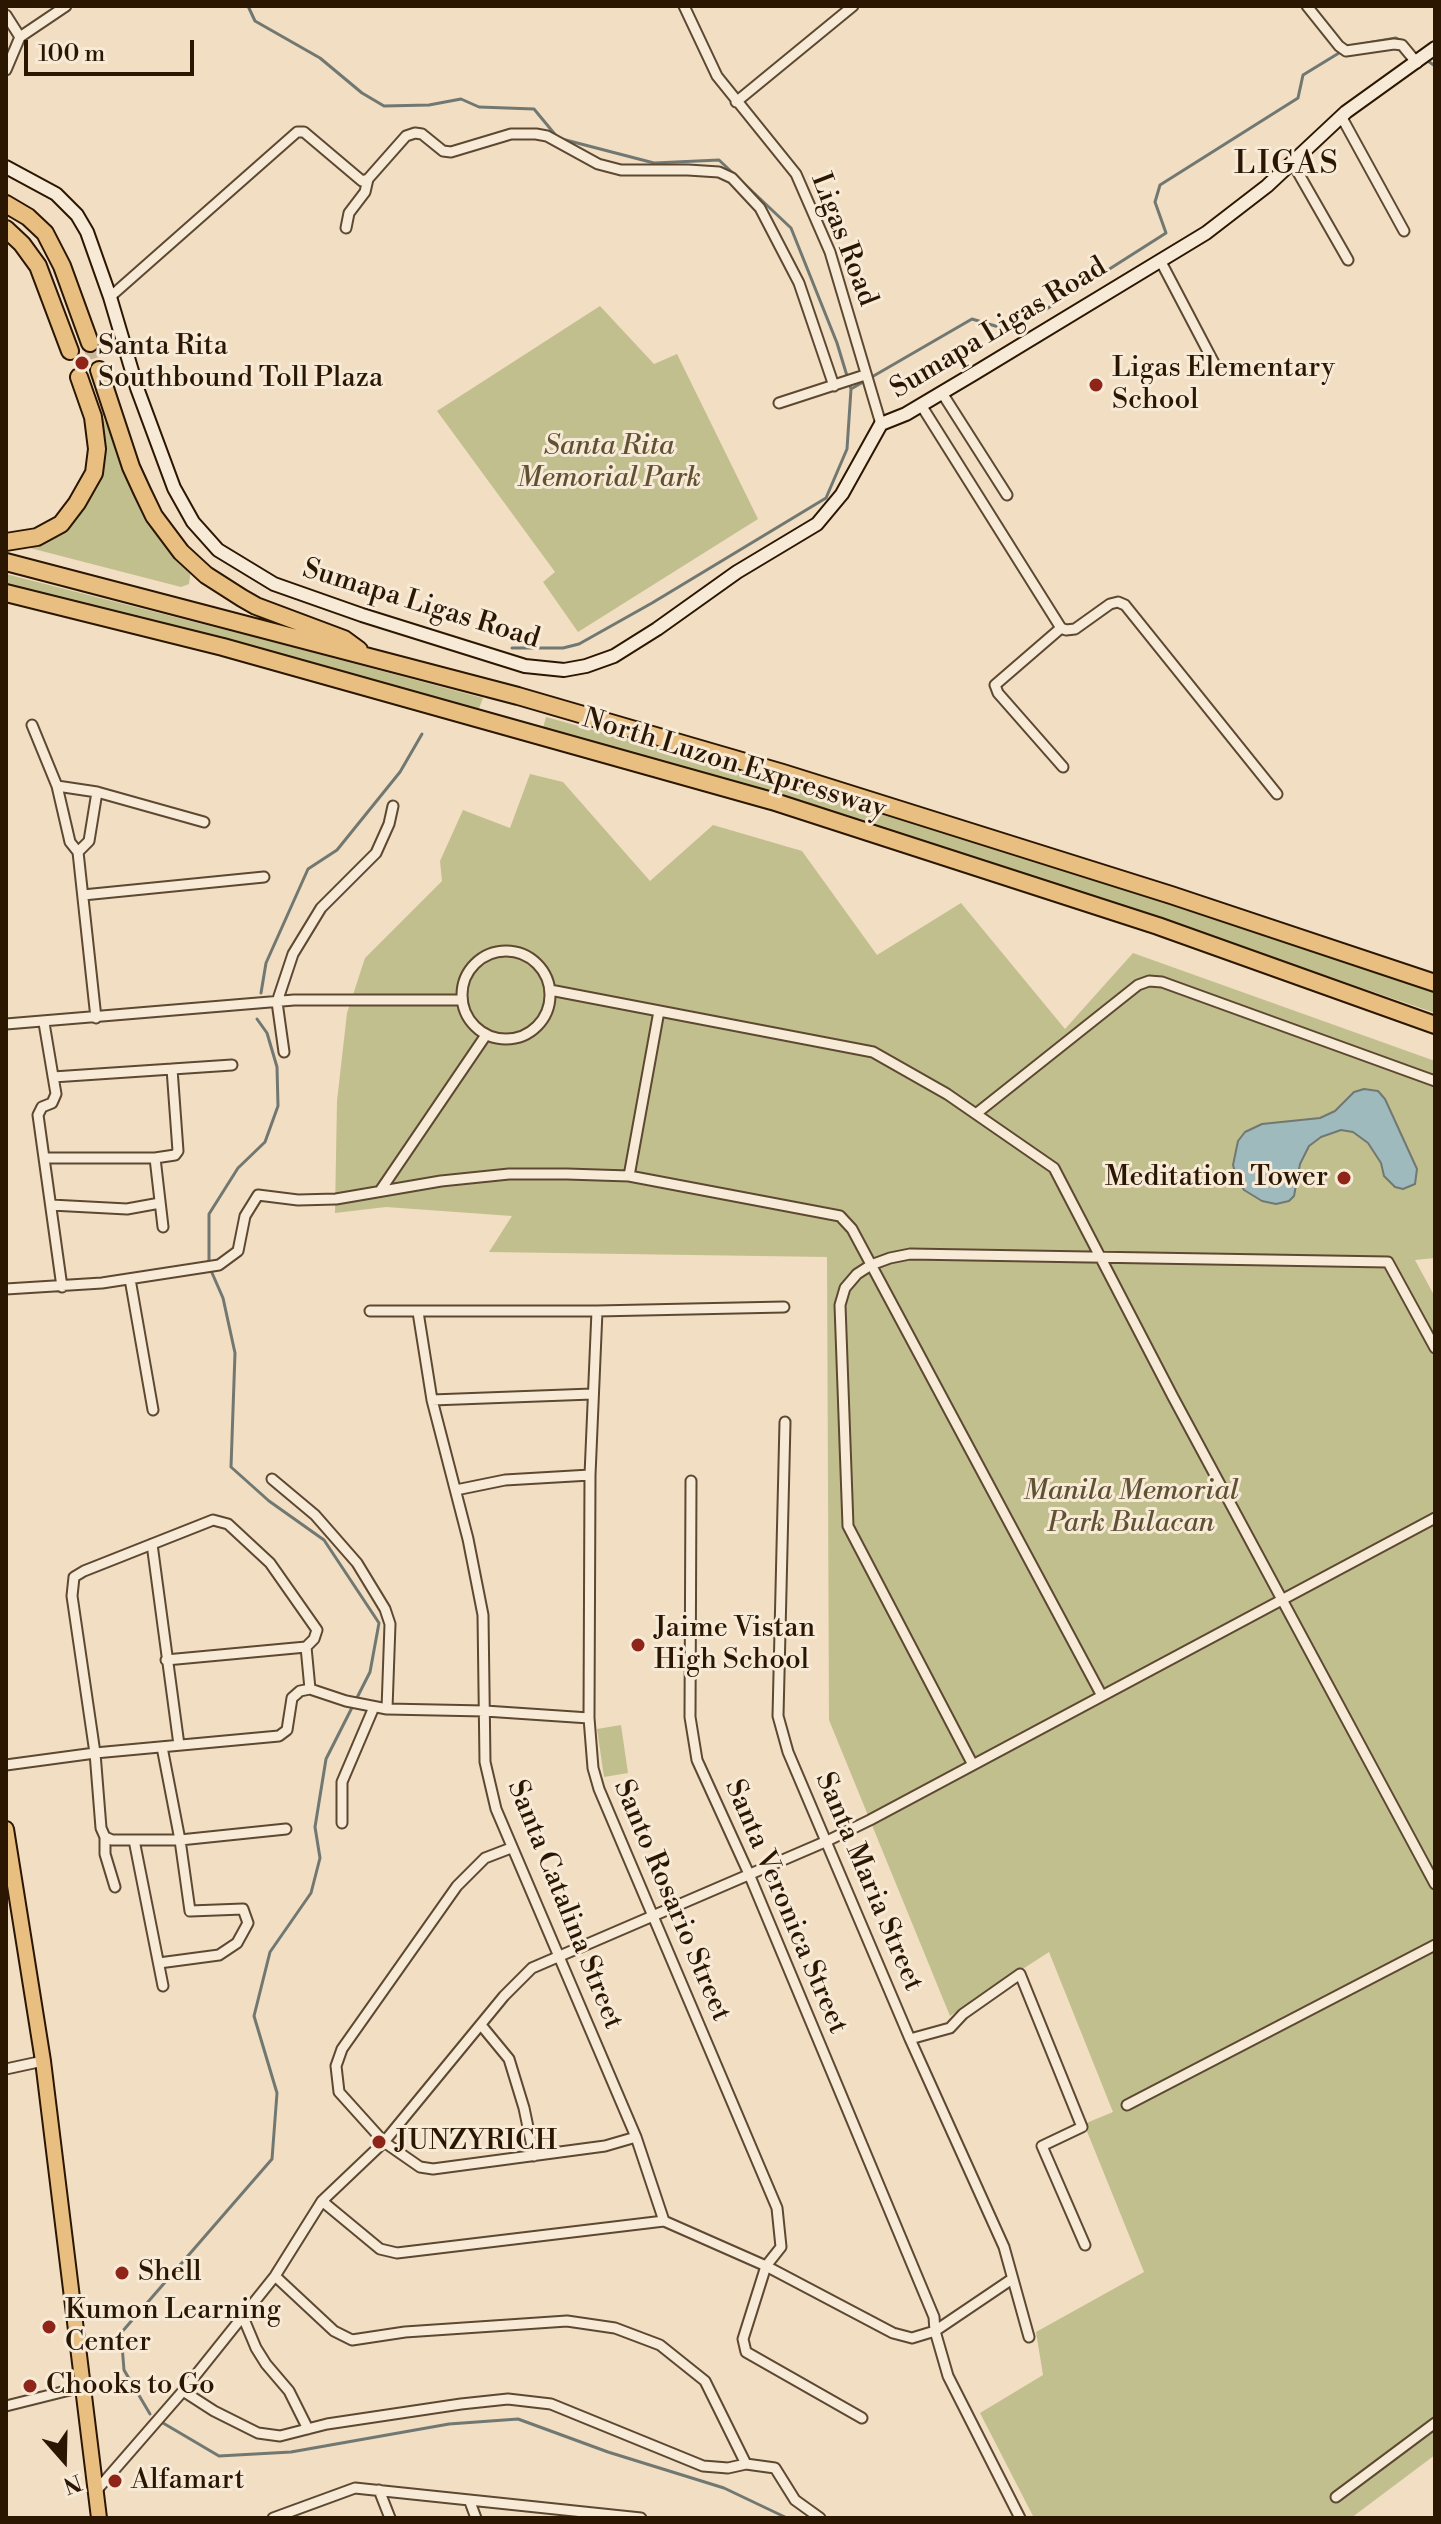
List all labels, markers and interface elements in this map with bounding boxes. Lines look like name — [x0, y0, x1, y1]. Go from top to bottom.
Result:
scale bar — [28, 24, 198, 74]
text: 100 m — [38, 39, 105, 69]
district label: LIGAS — [1234, 146, 1340, 184]
street label: Ligas Road — [802, 169, 884, 311]
street label: Sumapa Ligas Road — [885, 251, 1113, 407]
place label: Santa Rita Southbound Toll Plaza — [98, 330, 383, 396]
place label: Ligas Elementary School — [1112, 352, 1335, 418]
marker: Santa Rita Southbound Toll Plaza — [73, 354, 91, 372]
marker: Ligas Elementary School — [1087, 376, 1105, 394]
park label: Santa Rita Memorial Park — [517, 430, 701, 496]
street label: Sumapa Ligas Road — [298, 553, 544, 657]
street label: North Luzon Expressway — [578, 703, 890, 827]
place label: Meditation Tower — [1105, 1161, 1328, 1195]
marker: Meditation Tower — [1335, 1169, 1353, 1187]
park label: Manila Memorial Park Bulacan — [1023, 1475, 1239, 1541]
place label: Jaime Vistan High School — [654, 1612, 815, 1678]
marker: Jaime Vistan High School — [629, 1636, 647, 1654]
street label: Santa Maria Street — [807, 1768, 929, 1996]
street label: Santo Rosario Street — [605, 1775, 737, 2027]
street label: Santa Veronica Street — [716, 1775, 854, 2039]
street label: Santa Catalina Street — [499, 1776, 629, 2034]
place label: JUNZYRICH — [395, 2125, 557, 2159]
marker: JUNZYRICH — [370, 2133, 388, 2151]
place label: Shell — [138, 2256, 201, 2290]
marker: Shell — [113, 2264, 131, 2282]
place label: Kumon Learning Center — [65, 2294, 281, 2360]
marker: Kumon Learning Center — [40, 2318, 58, 2336]
place label: Chooks to Go — [46, 2369, 215, 2403]
marker: Chooks to Go — [21, 2377, 39, 2395]
north arrow — [24, 2420, 104, 2500]
place label: Alfamart — [131, 2464, 244, 2498]
text: N — [60, 2467, 85, 2499]
marker: Alfamart — [106, 2472, 124, 2490]

